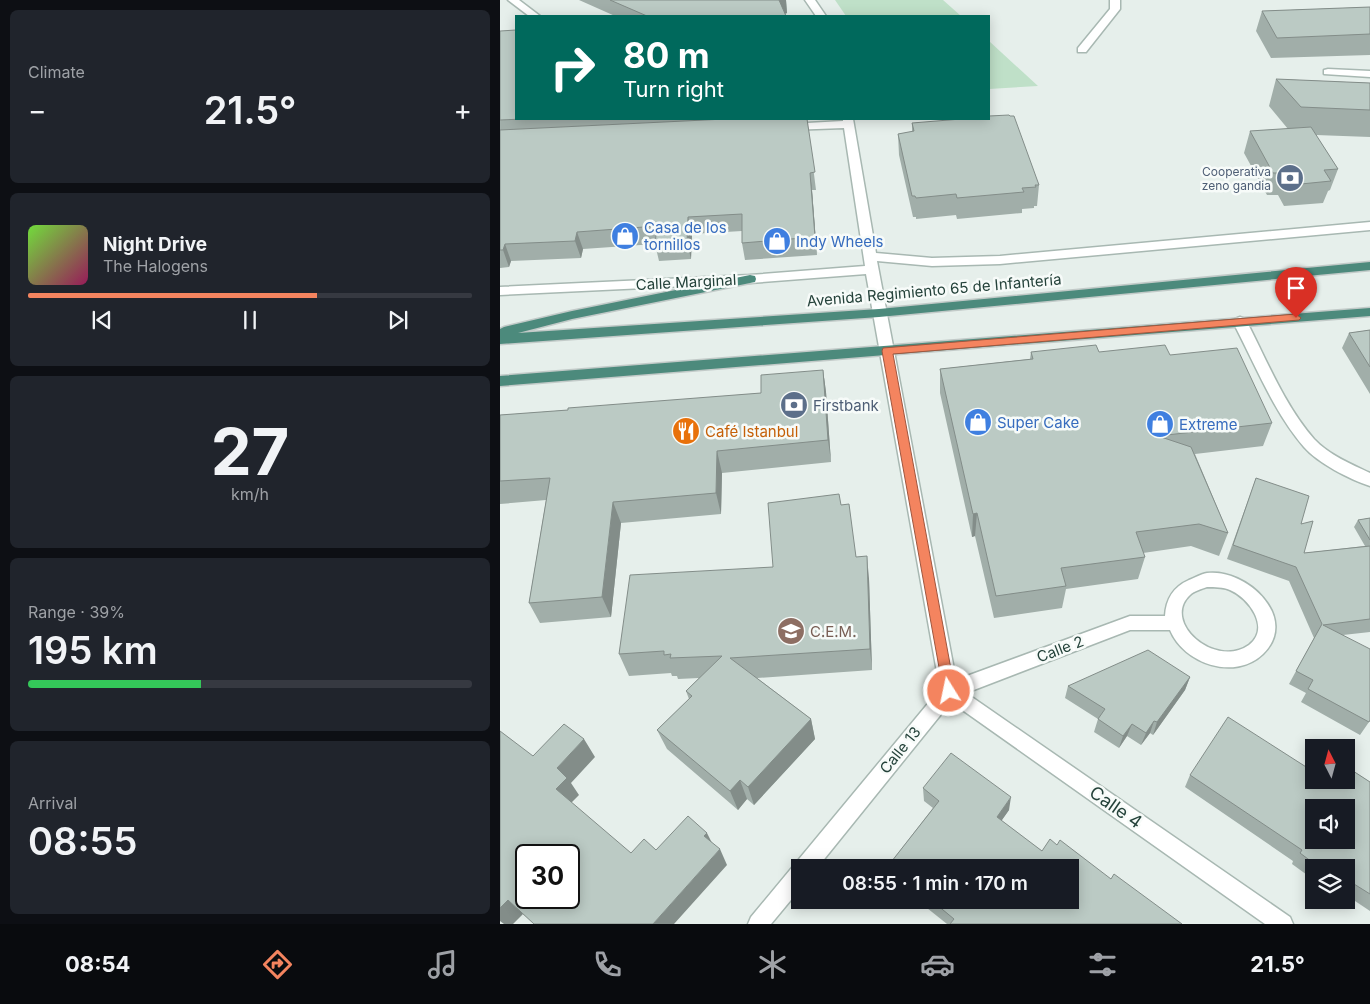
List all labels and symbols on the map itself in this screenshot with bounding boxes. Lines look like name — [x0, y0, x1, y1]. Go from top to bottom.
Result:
bank icon: Cooperativa zeno gandia — [1275, 163, 1305, 193]
place label: Cooperativa zeno gandia — [1202, 164, 1271, 193]
place label: Casa de los tornillos — [644, 218, 727, 254]
shop icon: Casa de los tornillos — [610, 221, 640, 251]
shop icon: Indy Wheels — [762, 226, 792, 256]
place label: Indy Wheels — [796, 232, 884, 251]
pin — [1275, 267, 1317, 318]
street label: Avenida Regimiento 65 de Infantería — [806, 269, 1062, 311]
street label: Calle Marginal — [635, 270, 737, 294]
bank icon: Firstbank — [779, 390, 809, 420]
place label: Firstbank — [813, 396, 880, 415]
shop icon: Super Cake — [963, 407, 993, 437]
shop icon: Extreme — [1145, 409, 1175, 439]
place label: Super Cake — [997, 413, 1079, 432]
place label: Extreme — [1179, 415, 1237, 434]
restaurant icon: Café Istanbul — [671, 416, 701, 446]
place label: Café Istanbul — [705, 422, 798, 441]
school or university icon: C.E.M. — [776, 616, 806, 646]
place label: C.E.M. — [810, 622, 857, 641]
street label: Calle 2 — [1034, 631, 1086, 667]
position arrow — [922, 664, 974, 716]
street label: Calle 13 — [875, 723, 925, 777]
north arrow — [1305, 739, 1355, 789]
street label: Calle 4 — [1086, 781, 1146, 833]
speed limit sign: 30 — [515, 844, 580, 909]

